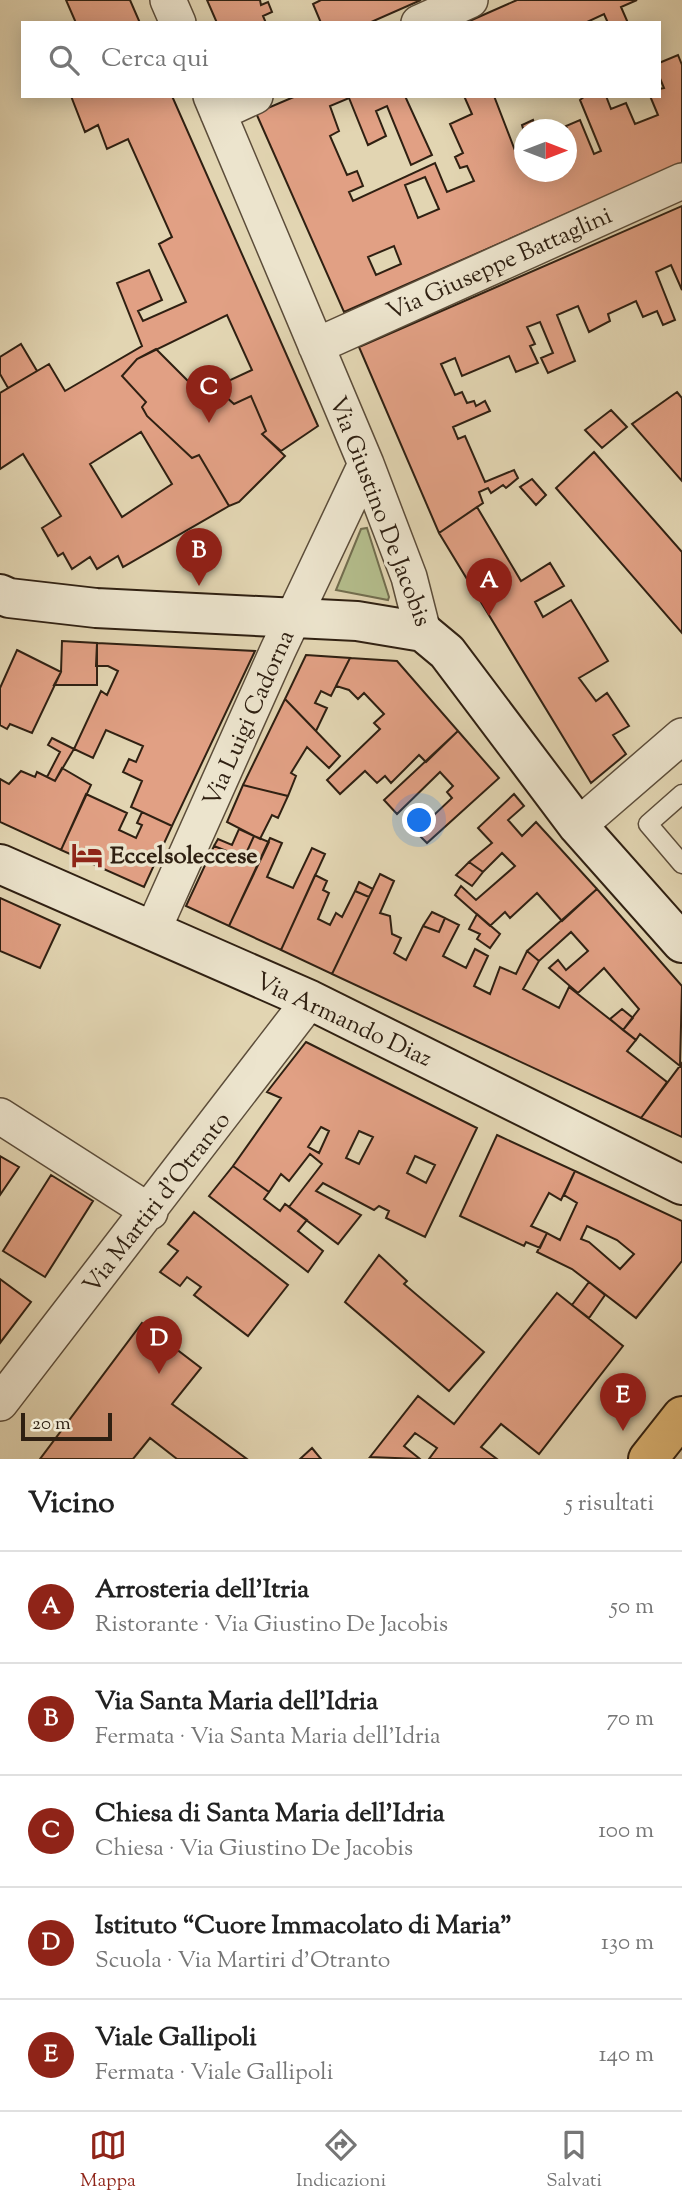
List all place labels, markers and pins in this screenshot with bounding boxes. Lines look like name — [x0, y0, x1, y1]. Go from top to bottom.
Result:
pin: C — [186, 365, 232, 423]
pin: B — [176, 528, 222, 586]
pin: A — [466, 558, 512, 616]
hotel icon: Eccelsoleccese — [70, 838, 104, 872]
place label: Eccelsoleccese — [110, 840, 258, 874]
pin: D — [136, 1316, 182, 1374]
pin: E — [600, 1373, 646, 1431]

